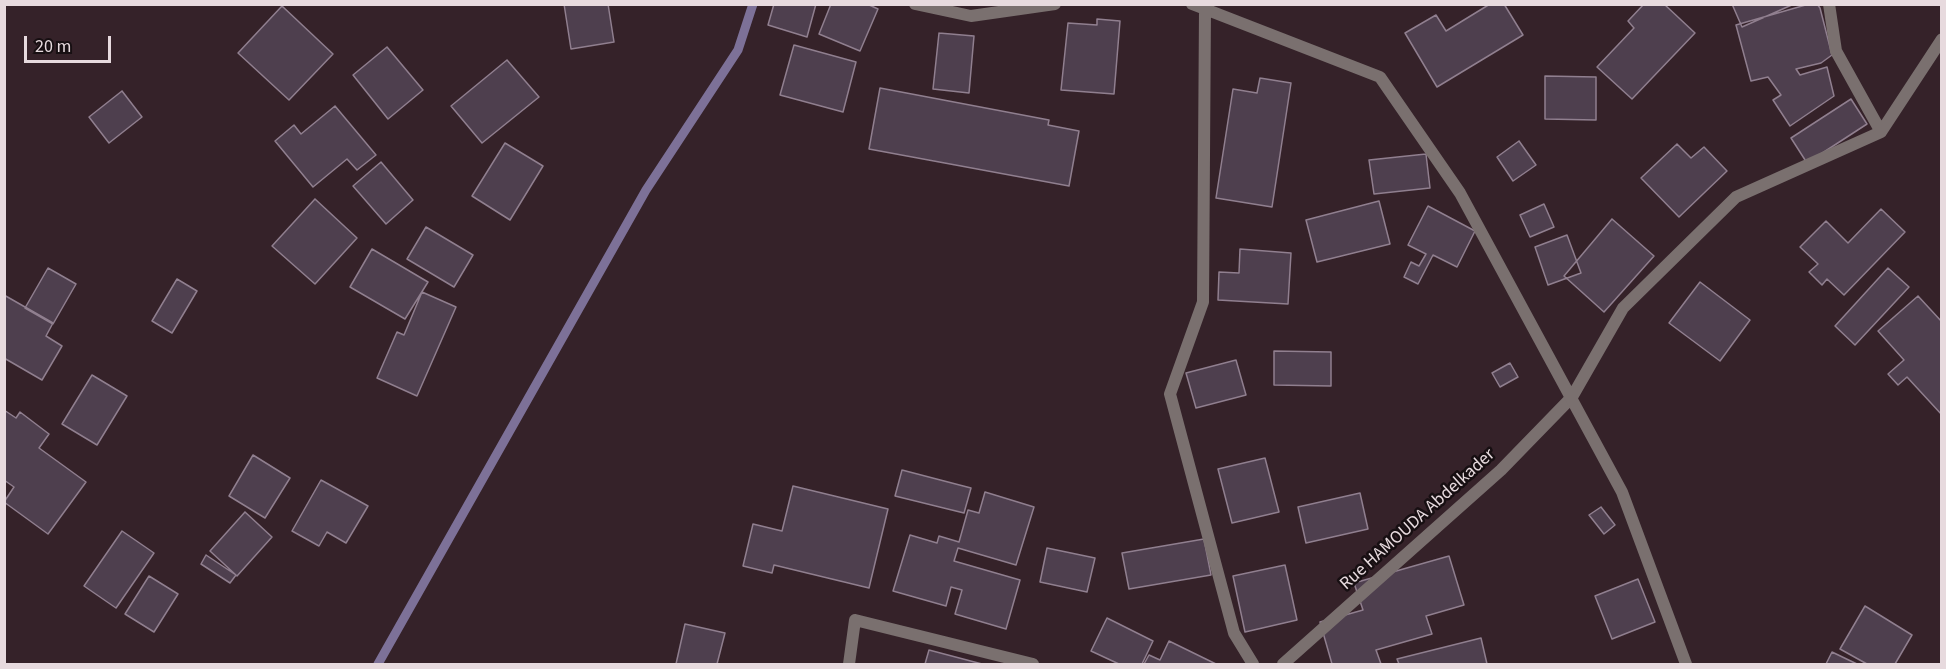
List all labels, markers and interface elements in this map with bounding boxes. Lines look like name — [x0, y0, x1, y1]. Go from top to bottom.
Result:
scale bar — [27, 24, 114, 62]
text: 20 m — [35, 34, 71, 59]
street label: Rue HAMOUDA Abdelkader — [1336, 445, 1500, 595]

